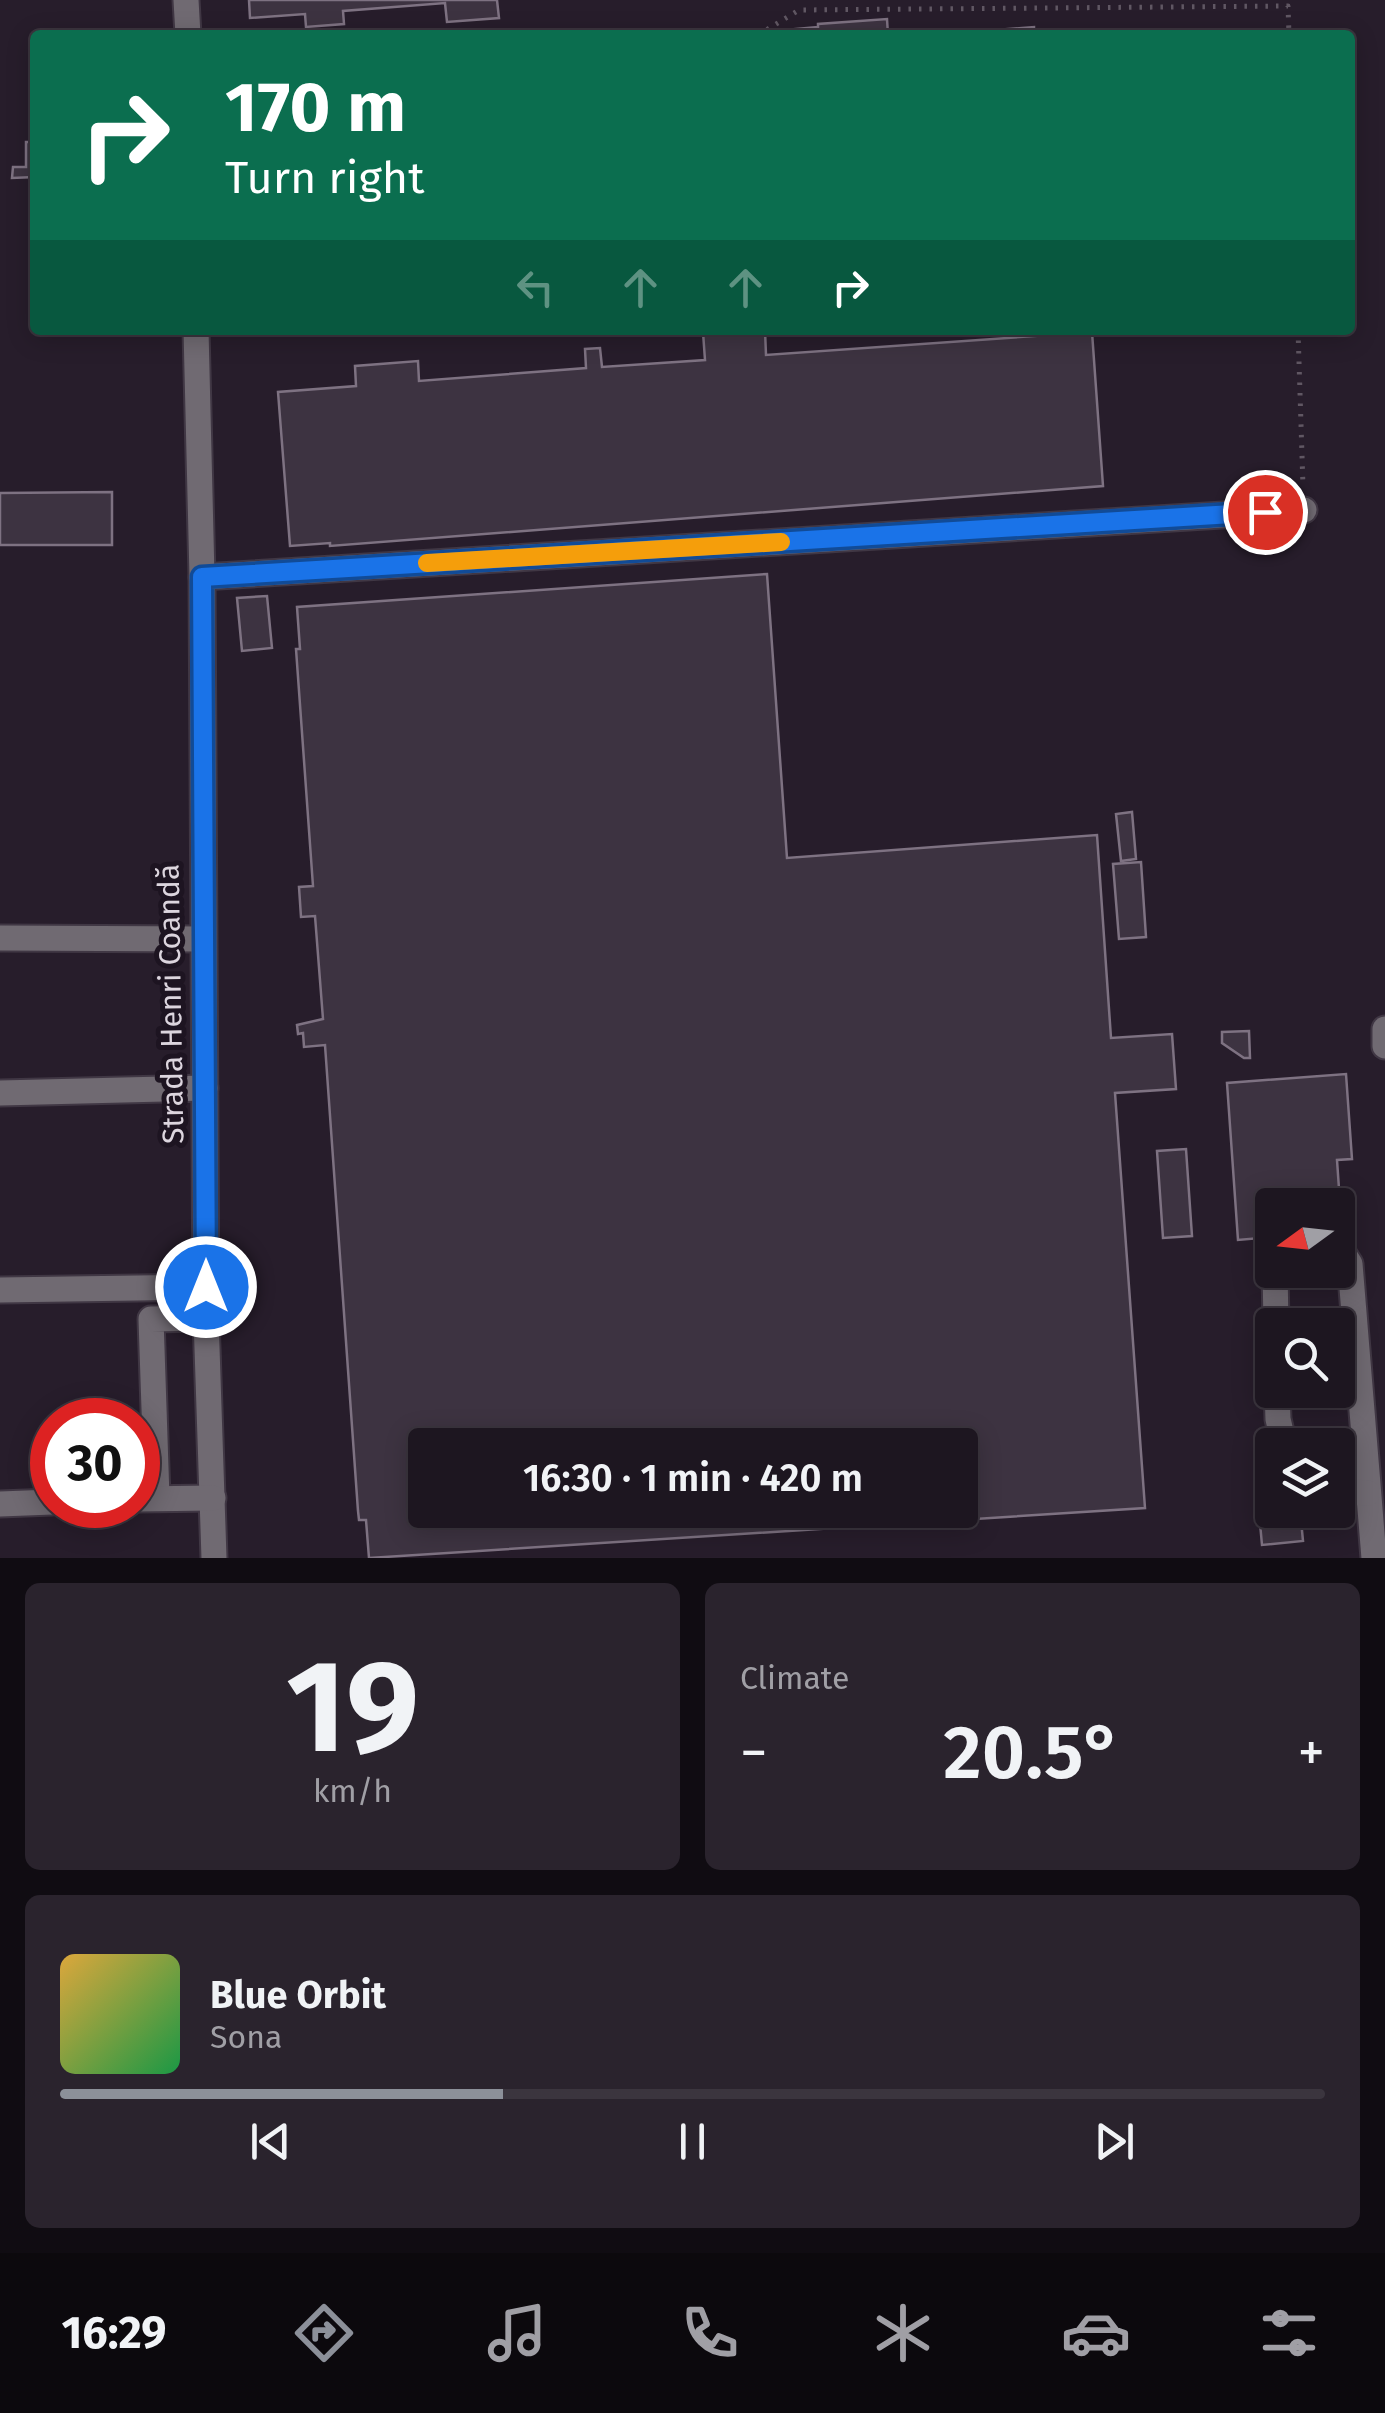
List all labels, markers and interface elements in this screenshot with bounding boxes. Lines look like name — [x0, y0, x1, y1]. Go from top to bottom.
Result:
text: 170 m — [225, 66, 406, 150]
icon: right — [60, 70, 190, 200]
text: Turn right — [225, 151, 424, 205]
icon: left — [508, 260, 563, 315]
icon: ahead — [613, 260, 668, 315]
icon: ahead — [718, 260, 773, 315]
icon: right — [823, 260, 878, 315]
pin — [1223, 470, 1308, 555]
icon: arrive — [1238, 485, 1293, 540]
street label: Strada Henri Coandă — [151, 864, 191, 1144]
north arrow — [1255, 1188, 1355, 1288]
map controls — [1255, 1188, 1355, 1528]
position arrow — [154, 1235, 258, 1339]
button: search — [1255, 1308, 1355, 1408]
speed limit sign: 30 — [30, 1398, 160, 1528]
button: layers — [1255, 1428, 1355, 1528]
text: 16:30 · 1 min · 420 m — [523, 1455, 863, 1501]
text: 19 — [286, 1629, 419, 1785]
text: Climate — [740, 1659, 849, 1697]
text: 20.5° — [943, 1708, 1122, 1798]
text: − — [740, 1720, 768, 1786]
text: + — [1298, 1720, 1325, 1786]
text: km/h — [313, 1772, 392, 1810]
text: Blue Orbit — [210, 1972, 386, 2018]
text: Sona — [210, 2018, 282, 2056]
icon: previous — [243, 2114, 298, 2169]
icon: pause — [665, 2114, 720, 2169]
icon: next — [1087, 2114, 1142, 2169]
icon: directions — [289, 2298, 359, 2368]
icon: music — [482, 2298, 552, 2368]
icon: phone — [675, 2298, 745, 2368]
icon: climate — [868, 2298, 938, 2368]
icon: car — [1061, 2298, 1131, 2368]
icon: filters — [1254, 2298, 1324, 2368]
text: 16:29 — [61, 2306, 167, 2360]

